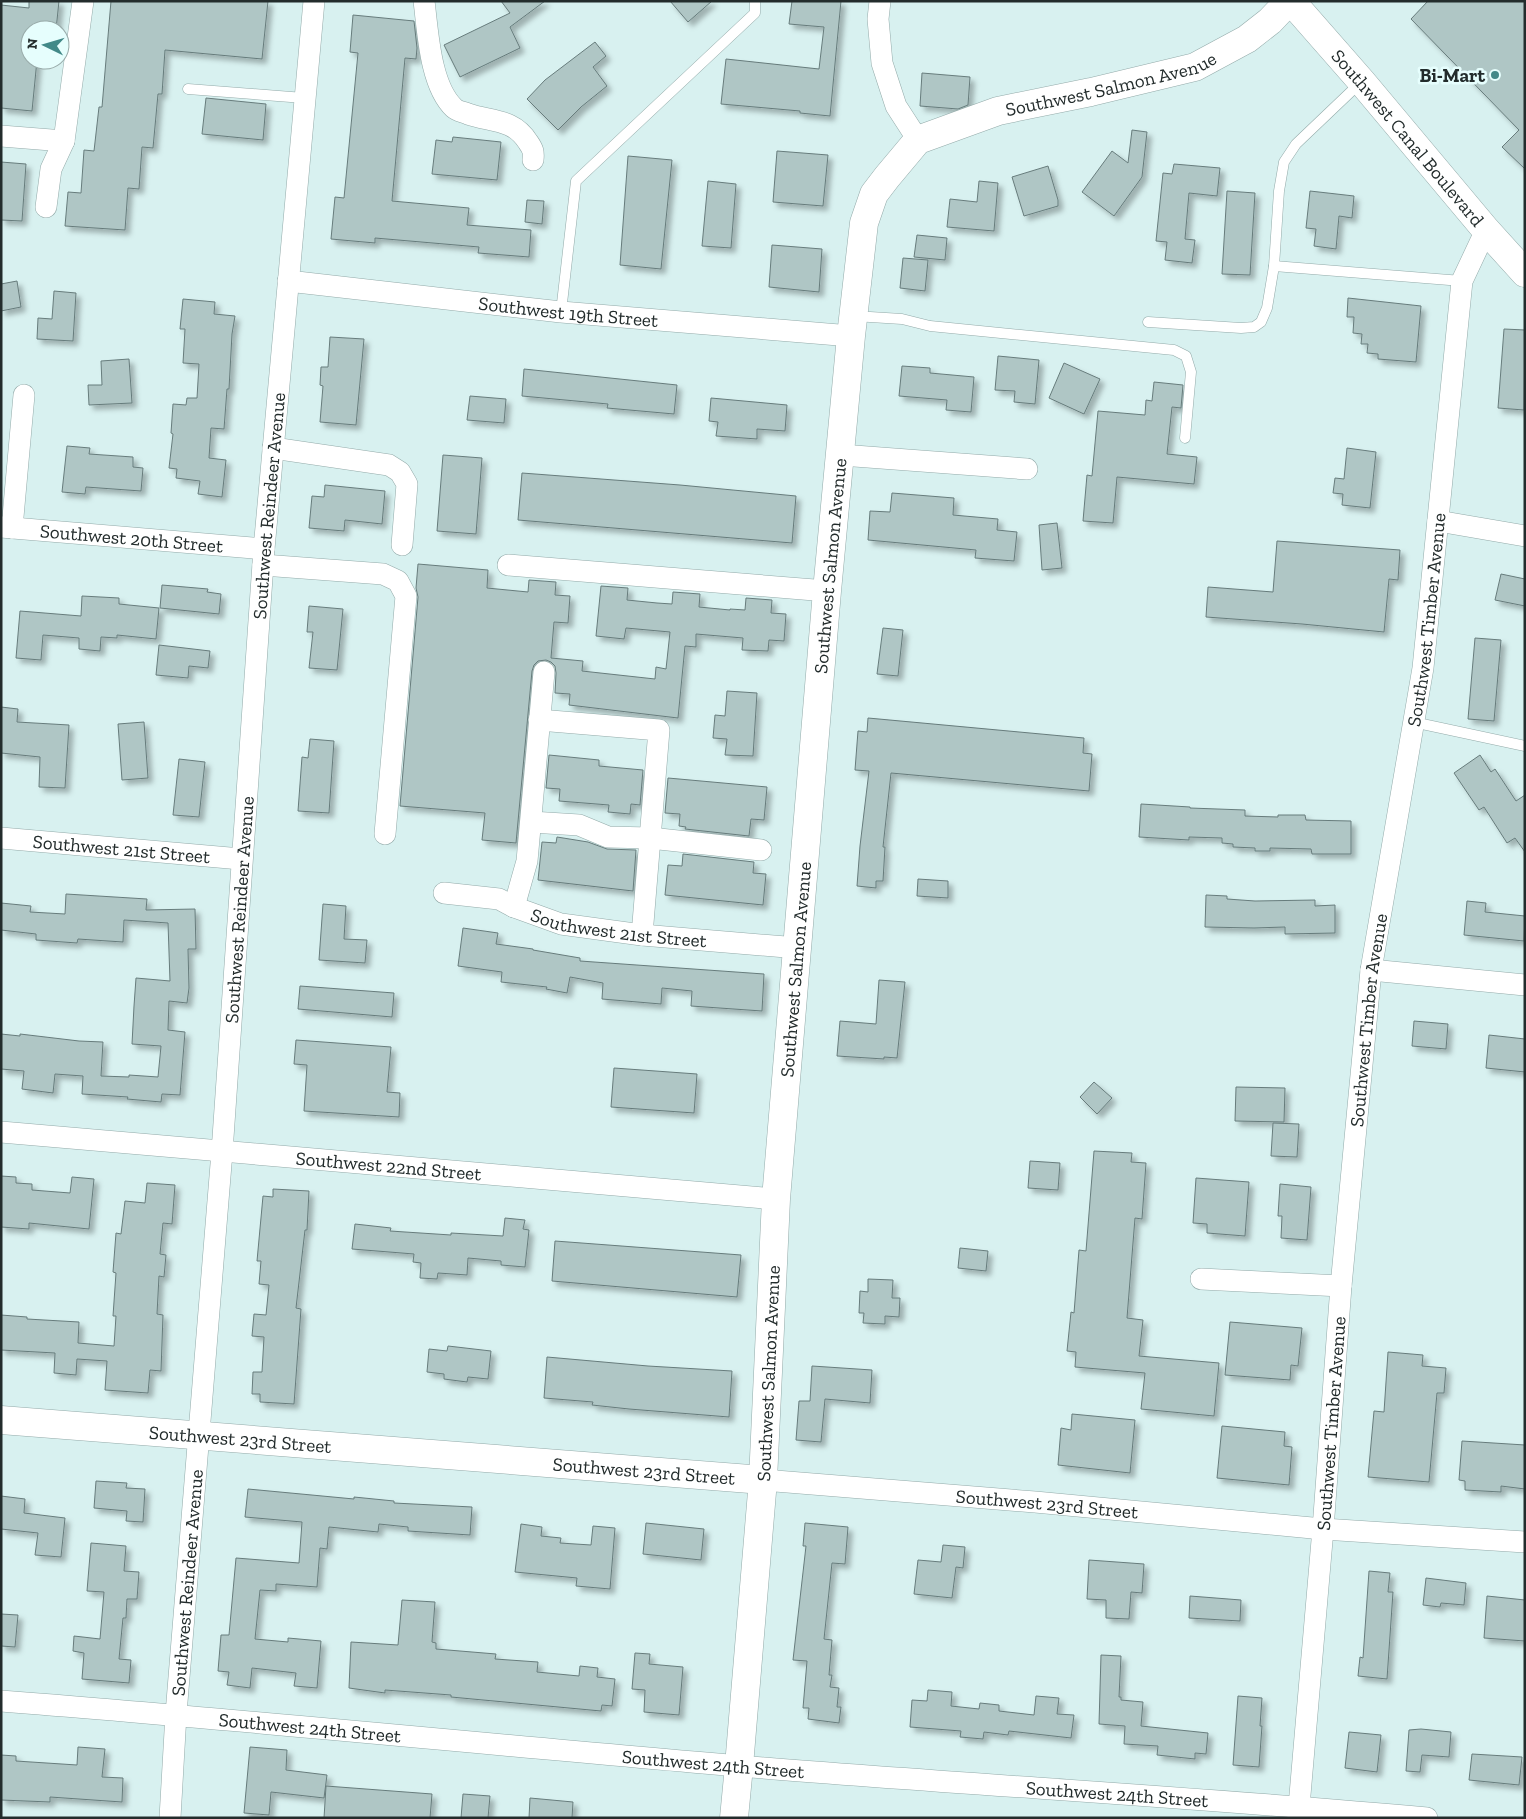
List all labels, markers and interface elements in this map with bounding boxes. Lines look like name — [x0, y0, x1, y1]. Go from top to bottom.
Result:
north arrow — [20, 20, 70, 70]
text: N — [24, 38, 42, 50]
street label: Southwest Canal Boulevard — [1327, 44, 1490, 231]
street label: Southwest Salmon Avenue — [1003, 46, 1220, 121]
place label: Bi-Mart — [1419, 64, 1485, 87]
marker: Bi-Mart — [1489, 69, 1501, 81]
street label: Southwest 19th Street — [477, 291, 659, 331]
street label: Southwest Reindeer Avenue — [248, 391, 290, 620]
street label: Southwest Salmon Avenue — [809, 457, 851, 675]
street label: Southwest Timber Avenue — [1402, 512, 1450, 728]
street label: Southwest 20th Street — [39, 519, 224, 557]
street label: Southwest Reindeer Avenue — [220, 795, 258, 1024]
street label: Southwest 21st Street — [32, 829, 211, 868]
street label: Southwest Salmon Avenue — [775, 861, 816, 1078]
street label: Southwest 21st Street — [528, 903, 708, 952]
street label: Southwest Timber Avenue — [1345, 912, 1392, 1128]
street label: Southwest 22nd Street — [295, 1146, 482, 1185]
street label: Southwest Salmon Avenue — [751, 1265, 784, 1482]
street label: Southwest Timber Avenue — [1311, 1315, 1350, 1531]
street label: Southwest 23rd Street — [148, 1420, 332, 1457]
street label: Southwest 23rd Street — [552, 1452, 736, 1489]
street label: Southwest Reindeer Avenue — [166, 1468, 208, 1697]
street label: Southwest 23rd Street — [955, 1484, 1139, 1523]
street label: Southwest 24th Street — [218, 1708, 402, 1747]
street label: Southwest 24th Street — [621, 1744, 805, 1783]
street label: Southwest 24th Street — [1025, 1776, 1209, 1812]

